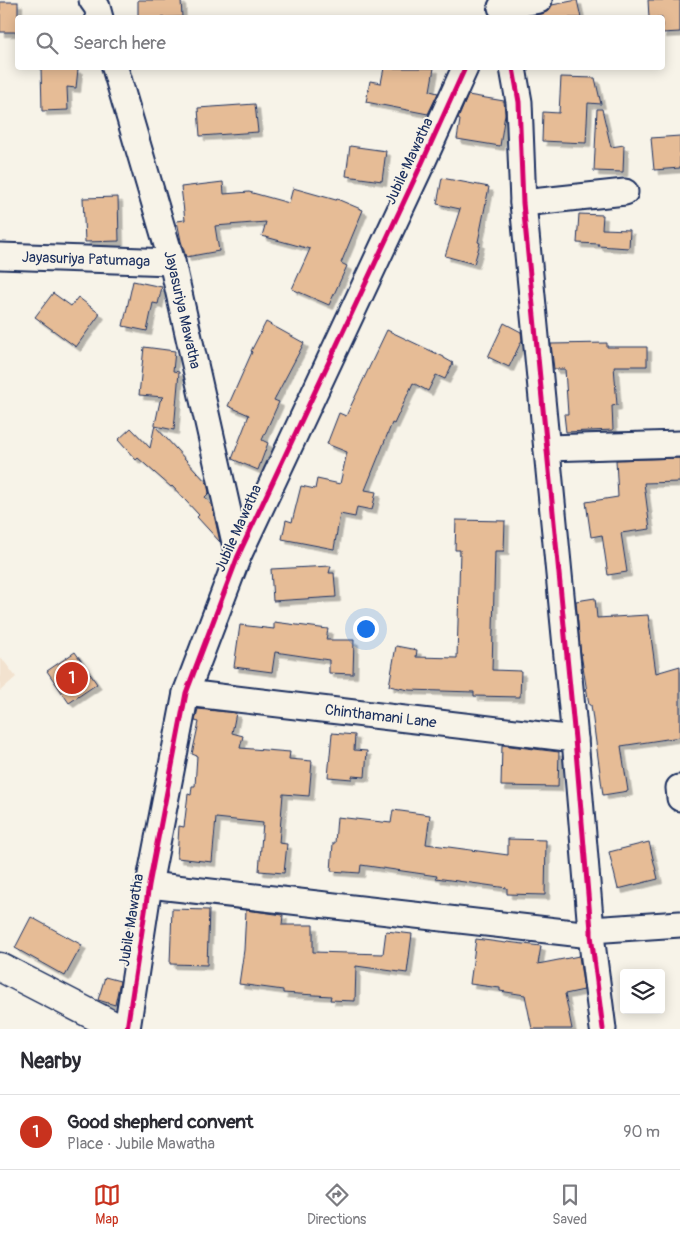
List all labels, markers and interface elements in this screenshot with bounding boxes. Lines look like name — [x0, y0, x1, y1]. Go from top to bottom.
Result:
search box — [15, 15, 665, 70]
icon: search — [33, 29, 61, 57]
text: Search here — [73, 31, 166, 55]
street label: Jubile Mawatha — [381, 115, 438, 208]
street label: Jayasuriya Patumaga — [21, 248, 150, 271]
street label: Jayasuriya Mawatha — [159, 248, 205, 371]
street label: Jubile Mawatha — [211, 482, 266, 575]
your location — [353, 616, 379, 642]
pin: 1 — [56, 659, 88, 697]
street label: Chinthamani Lane — [324, 700, 438, 733]
street label: Jubile Mawatha — [115, 872, 148, 968]
map controls — [620, 969, 665, 1014]
button: layers — [620, 969, 665, 1014]
text: Nearby — [20, 1048, 81, 1075]
text: Good shepherd convent — [67, 1110, 254, 1134]
text: 1 — [33, 1122, 39, 1142]
text: 90 m — [623, 1122, 660, 1142]
text: Place · Jubile Mawatha — [67, 1134, 215, 1154]
tab: Map — [93, 1181, 121, 1228]
tab: Directions — [307, 1181, 366, 1228]
tab: Saved — [552, 1181, 587, 1228]

